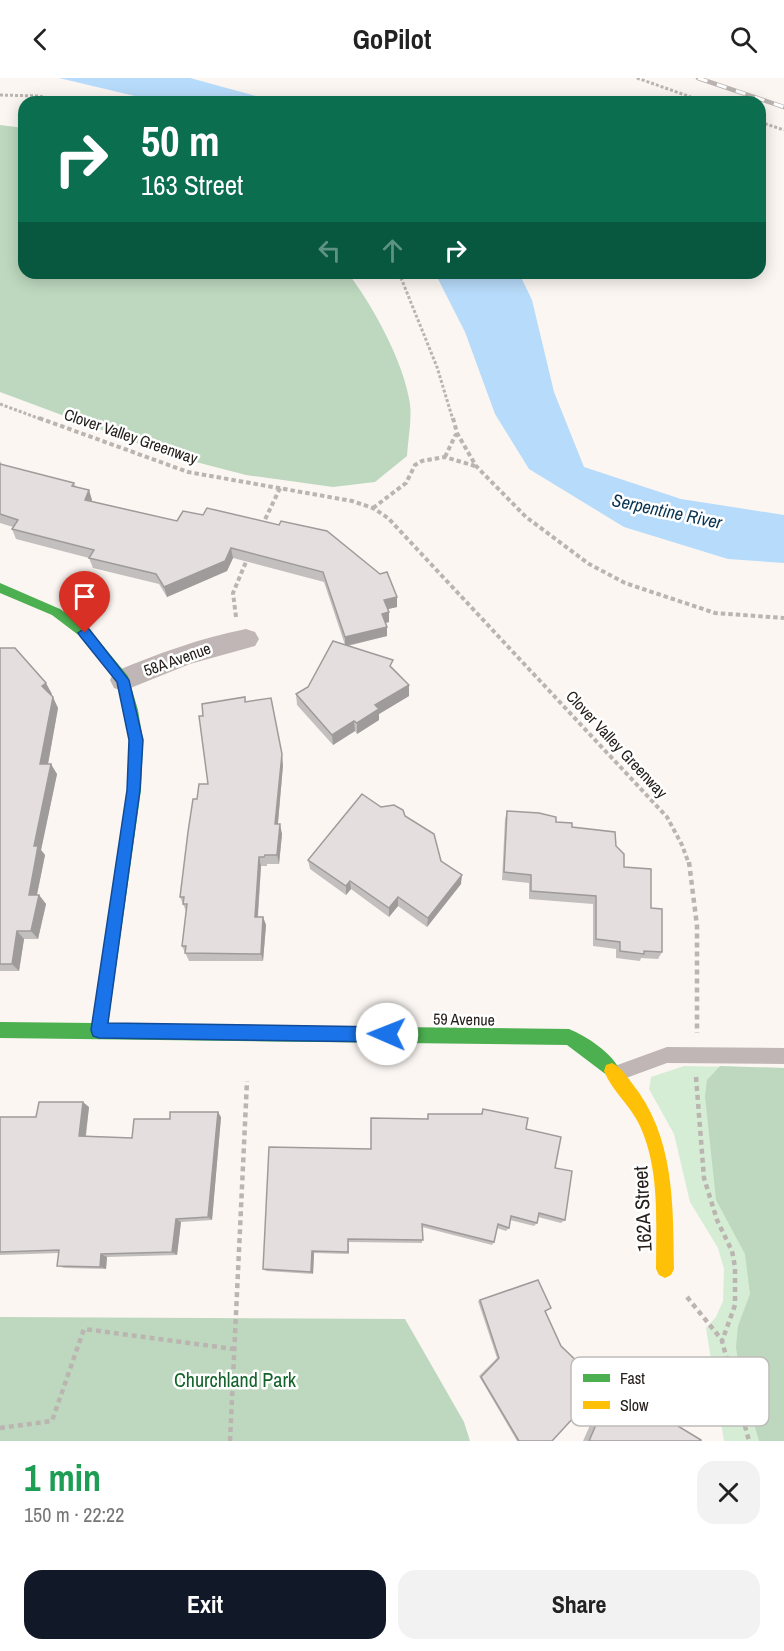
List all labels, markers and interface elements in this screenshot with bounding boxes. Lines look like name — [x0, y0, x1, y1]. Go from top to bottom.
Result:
text: GoPilot — [353, 21, 431, 57]
icon: back — [24, 23, 57, 56]
icon: search — [727, 23, 760, 56]
text: 50 m — [141, 113, 220, 169]
icon: right — [42, 120, 120, 198]
text: 163 Street — [141, 167, 243, 203]
icon: left — [313, 234, 346, 267]
icon: ahead — [376, 234, 409, 267]
icon: right — [439, 234, 472, 267]
street label: Clover Valley Greenway — [61, 403, 201, 469]
water label: Serpentine River — [610, 487, 725, 535]
pin — [59, 571, 110, 633]
icon: arrive — [68, 580, 101, 613]
street label: 58A Avenue — [140, 637, 214, 681]
street label: Clover Valley Greenway — [561, 685, 673, 803]
position arrow — [355, 1002, 419, 1066]
street label: 59 Avenue — [433, 1007, 495, 1031]
street label: 162A Street — [626, 1165, 658, 1253]
legend — [571, 1357, 769, 1426]
park label: Churchland Park — [174, 1366, 297, 1393]
text: Fast — [620, 1367, 645, 1389]
text: Slow — [620, 1394, 649, 1416]
text: 1 min — [24, 1454, 101, 1502]
button: close — [697, 1461, 760, 1524]
text: 150 m · 22:22 — [24, 1501, 124, 1528]
button: Exit — [24, 1570, 386, 1639]
button: Share — [398, 1570, 760, 1639]

